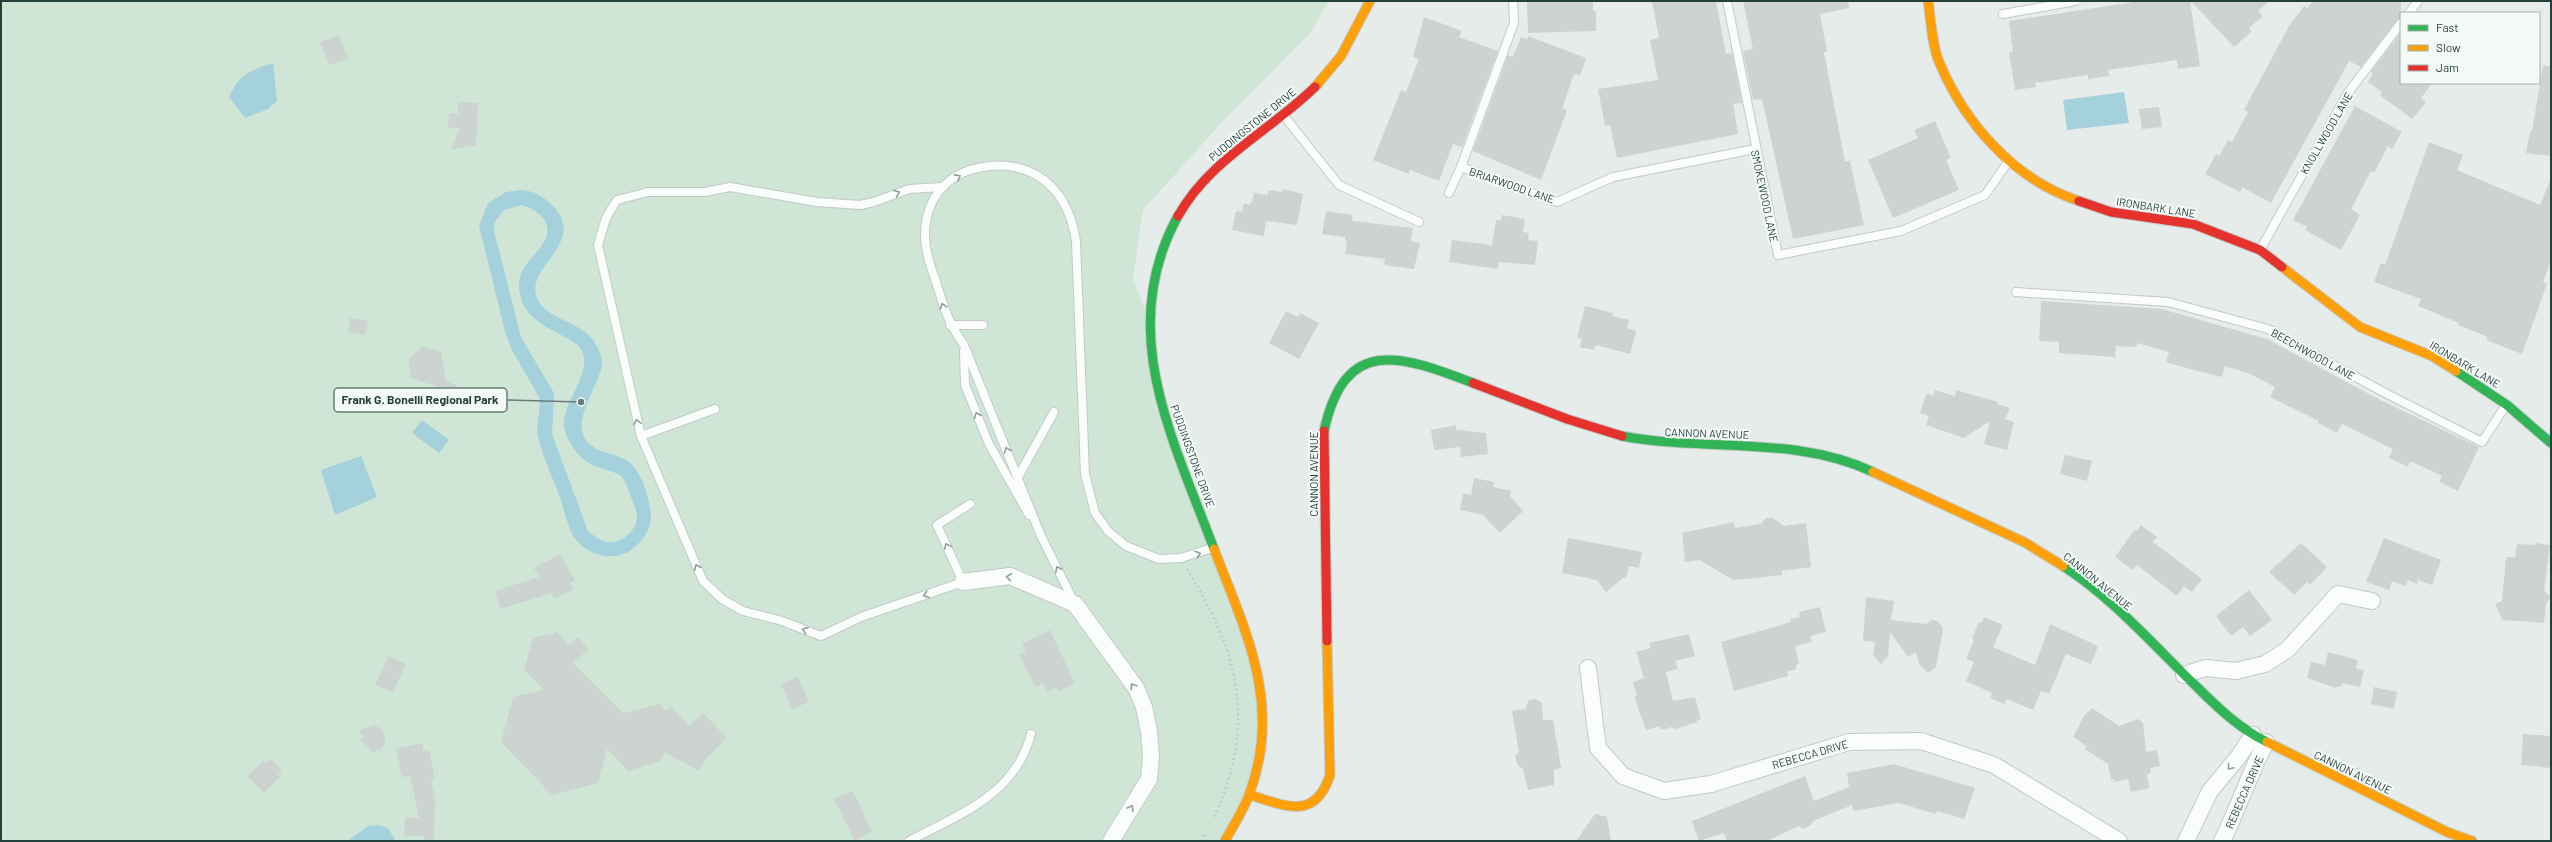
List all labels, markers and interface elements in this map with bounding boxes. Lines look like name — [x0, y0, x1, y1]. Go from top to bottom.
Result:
legend — [2400, 12, 2540, 84]
text: Fast — [2436, 20, 2459, 34]
text: Slow — [2436, 40, 2461, 54]
text: Jam — [2436, 60, 2459, 74]
street label: PUDDINGSTONE DRIVE — [1206, 85, 1299, 163]
street label: KNOLLWOOD LANE — [2297, 89, 2355, 176]
street label: SMOKEWOOD LANE — [1749, 149, 1781, 244]
street label: BRIARWOOD LANE — [1468, 164, 1557, 206]
one-way arrow — [954, 175, 961, 182]
one-way arrow — [893, 190, 900, 198]
street label: IRONBARK LANE — [2115, 194, 2197, 220]
one-way arrow — [940, 302, 948, 309]
street label: BEECHWOOD LANE — [2269, 326, 2357, 383]
street label: IRONBARK LANE — [2427, 338, 2503, 390]
callout: Frank G. Bonelli Regional Park — [334, 388, 507, 412]
text: Frank G. Bonelli Regional Park — [342, 392, 499, 406]
street label: PUDDINGSTONE DRIVE — [1168, 403, 1218, 510]
one-way arrow — [974, 412, 982, 419]
one-way arrow — [634, 418, 642, 425]
street label: CANNON AVENUE — [1664, 425, 1750, 441]
street label: CANNON AVENUE — [1307, 431, 1320, 516]
one-way arrow — [1004, 446, 1012, 453]
one-way arrow — [944, 543, 952, 551]
street label: CANNON AVENUE — [2061, 549, 2135, 613]
one-way arrow — [1194, 550, 1201, 558]
one-way arrow — [694, 564, 702, 571]
one-way arrow — [1055, 566, 1063, 573]
one-way arrow — [1006, 573, 1012, 582]
one-way arrow — [923, 591, 930, 599]
one-way arrow — [802, 626, 809, 635]
one-way arrow — [1131, 683, 1138, 690]
street label: REBECCA DRIVE — [1770, 737, 1850, 771]
street label: CANNON AVENUE — [2312, 748, 2394, 797]
street label: REBECCA DRIVE — [2222, 753, 2266, 831]
one-way arrow — [2227, 762, 2234, 770]
one-way arrow — [1127, 804, 1134, 812]

